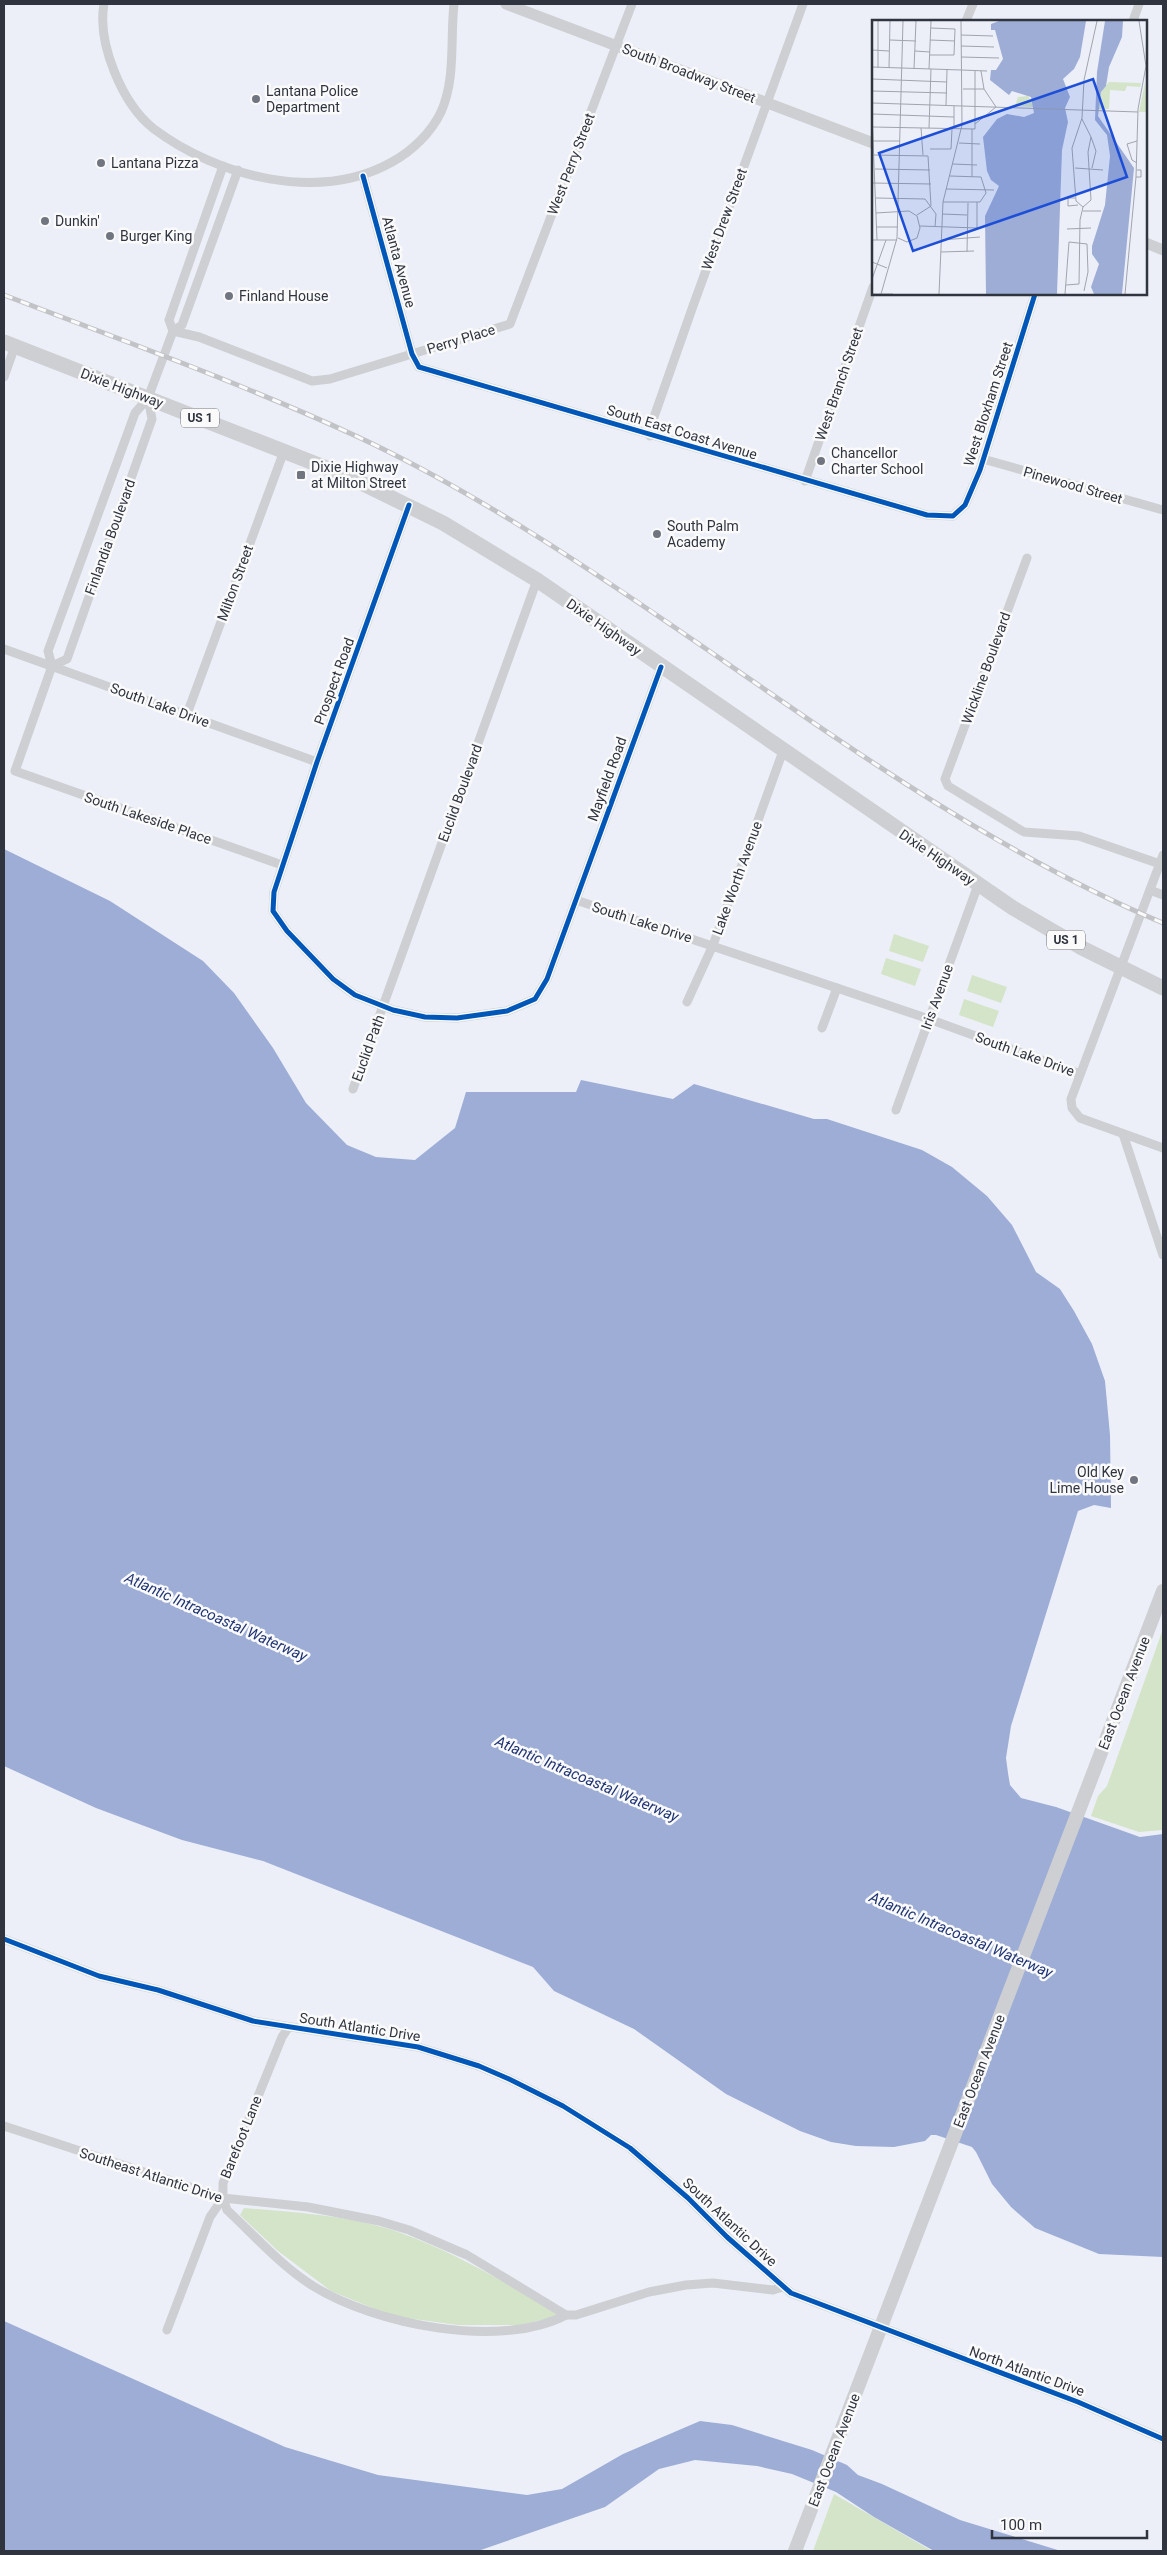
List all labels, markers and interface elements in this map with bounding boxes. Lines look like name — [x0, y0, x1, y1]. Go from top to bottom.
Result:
inset map — [872, 20, 1147, 295]
street label: South Broadway Street — [620, 40, 758, 106]
place label: Lantana Police Department — [266, 83, 358, 115]
marker: Lantana Police Department — [250, 93, 262, 105]
street label: West Perry Street — [544, 110, 598, 217]
place label: Lantana Pizza — [111, 155, 199, 171]
marker: Lantana Pizza — [95, 157, 107, 169]
street label: West Drew Street — [698, 166, 750, 272]
place label: Dunkin' — [55, 213, 100, 229]
marker: Dunkin' — [39, 215, 51, 227]
street label: Atlanta Avenue — [379, 215, 419, 309]
place label: Burger King — [120, 228, 192, 244]
marker: Burger King — [104, 230, 116, 242]
place label: Finland House — [239, 288, 328, 304]
marker: Finland House — [223, 290, 235, 302]
street label: Perry Place — [425, 321, 497, 357]
street label: West Branch Street — [812, 325, 866, 443]
street label: West Bloxham Street — [960, 339, 1016, 468]
street label: Dixie Highway — [78, 365, 166, 411]
street label: South East Coast Avenue — [605, 401, 759, 463]
road number: US 1 — [181, 408, 219, 428]
place label: Chancellor Charter School — [831, 445, 923, 477]
marker: Chancellor Charter School — [815, 455, 827, 467]
place label: Dixie Highway at Milton Street — [311, 459, 407, 491]
street label: Pinewood Street — [1022, 463, 1125, 507]
marker: Dixie Highway at Milton Street — [295, 469, 307, 481]
street label: Finlandia Boulevard — [82, 477, 138, 597]
place label: South Palm Academy — [667, 518, 739, 550]
marker: South Palm Academy — [651, 528, 663, 540]
street label: Milton Street — [214, 542, 256, 623]
street label: Dixie Highway — [564, 595, 645, 659]
street label: Wickline Boulevard — [958, 610, 1014, 726]
street label: Prospect Road — [311, 635, 357, 727]
street label: South Lake Drive — [108, 680, 212, 730]
street label: Mayfield Road — [584, 735, 630, 823]
street label: Euclid Boulevard — [435, 742, 485, 844]
street label: South Lakeside Place — [82, 789, 214, 847]
street label: Lake Worth Avenue — [709, 819, 765, 937]
street label: Dixie Highway — [896, 826, 978, 888]
street label: South Lake Drive — [590, 898, 694, 946]
road number: US 1 — [1047, 930, 1085, 950]
street label: Iris Avenue — [918, 962, 956, 1032]
street label: Euclid Path — [349, 1012, 387, 1084]
street label: South Lake Drive — [973, 1029, 1077, 1079]
place label: Old Key Lime House — [1050, 1464, 1124, 1496]
marker: Old Key Lime House — [1128, 1474, 1140, 1486]
water label: Atlantic Intracoastal Waterway — [121, 1568, 311, 1666]
street label: East Ocean Avenue — [1095, 1634, 1153, 1752]
water label: Atlantic Intracoastal Waterway — [492, 1732, 682, 1826]
water label: Atlantic Intracoastal Waterway — [866, 1888, 1056, 1982]
street label: South Atlantic Drive — [298, 2010, 422, 2044]
street label: East Ocean Avenue — [950, 2012, 1008, 2130]
street label: Barefoot Lane — [217, 2093, 265, 2181]
street label: Southeast Atlantic Drive — [78, 2144, 224, 2206]
street label: South Atlantic Drive — [680, 2174, 780, 2270]
street label: North Atlantic Drive — [967, 2343, 1087, 2399]
street label: East Ocean Avenue — [805, 2391, 863, 2509]
scale bar — [992, 2508, 1147, 2540]
text: 100 m — [1000, 2516, 1042, 2534]

